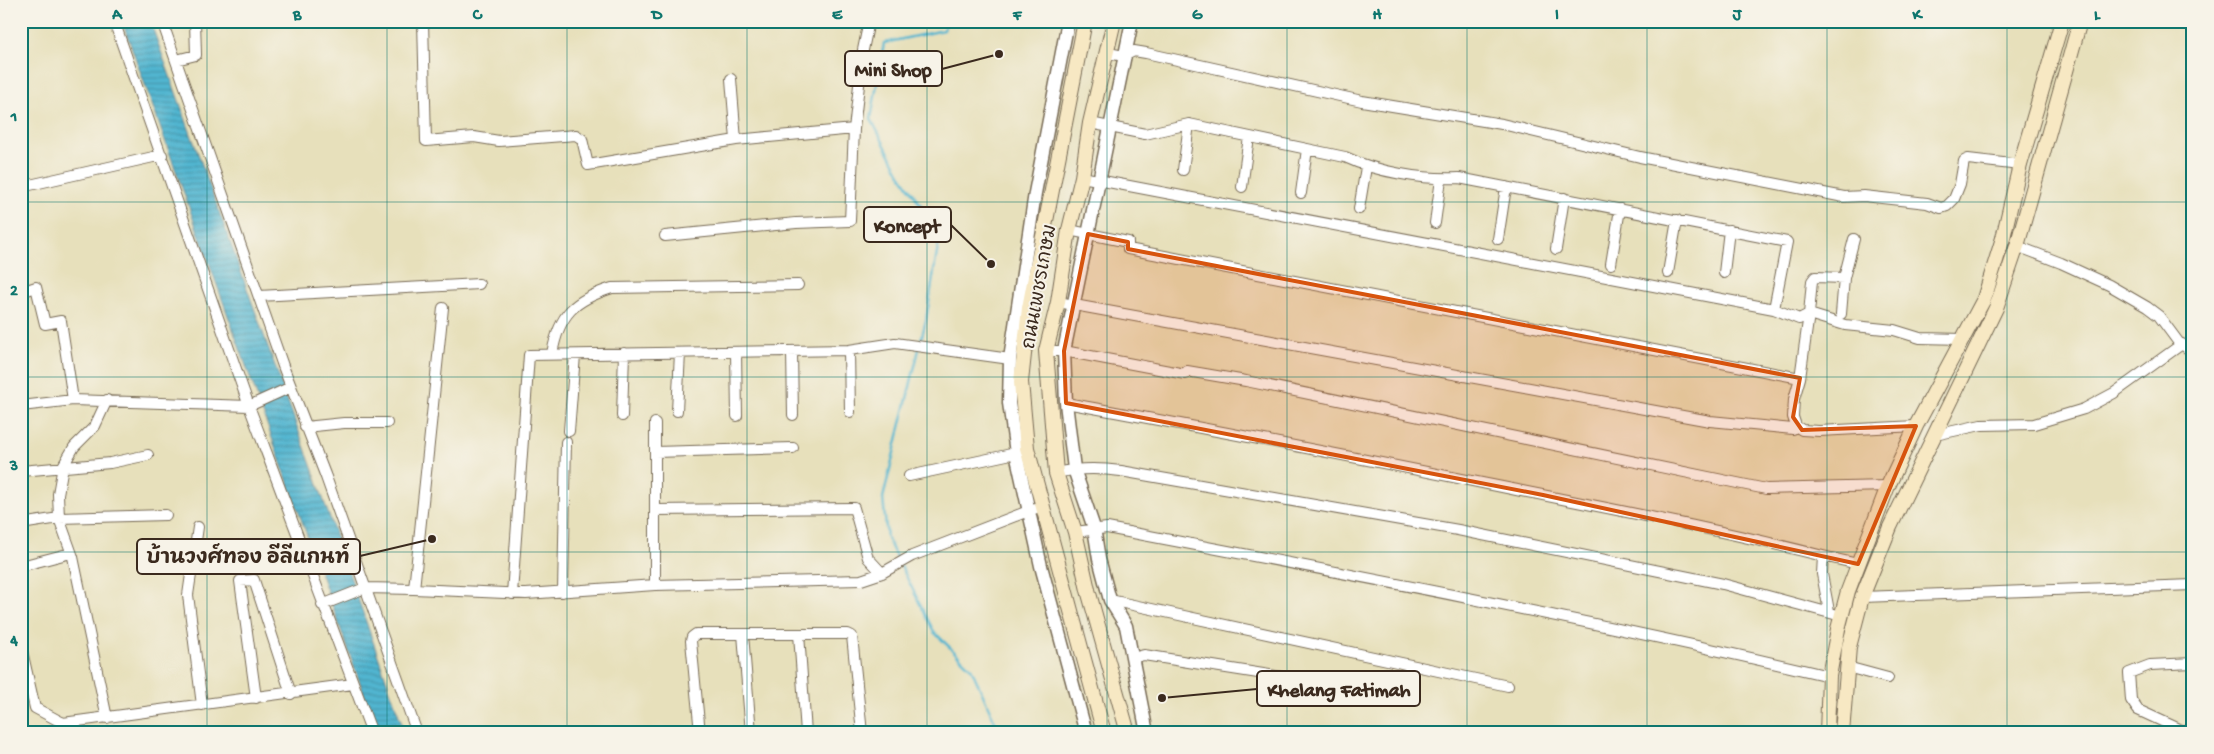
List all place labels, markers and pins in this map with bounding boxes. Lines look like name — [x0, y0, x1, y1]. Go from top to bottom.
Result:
callout: Mini Shop — [845, 51, 942, 86]
callout: Koncept — [864, 207, 951, 242]
callout: บ้านวงศ์ทอง อีลีแกนท์ — [137, 539, 360, 574]
callout: Khelang Fatimah — [1257, 671, 1420, 706]

